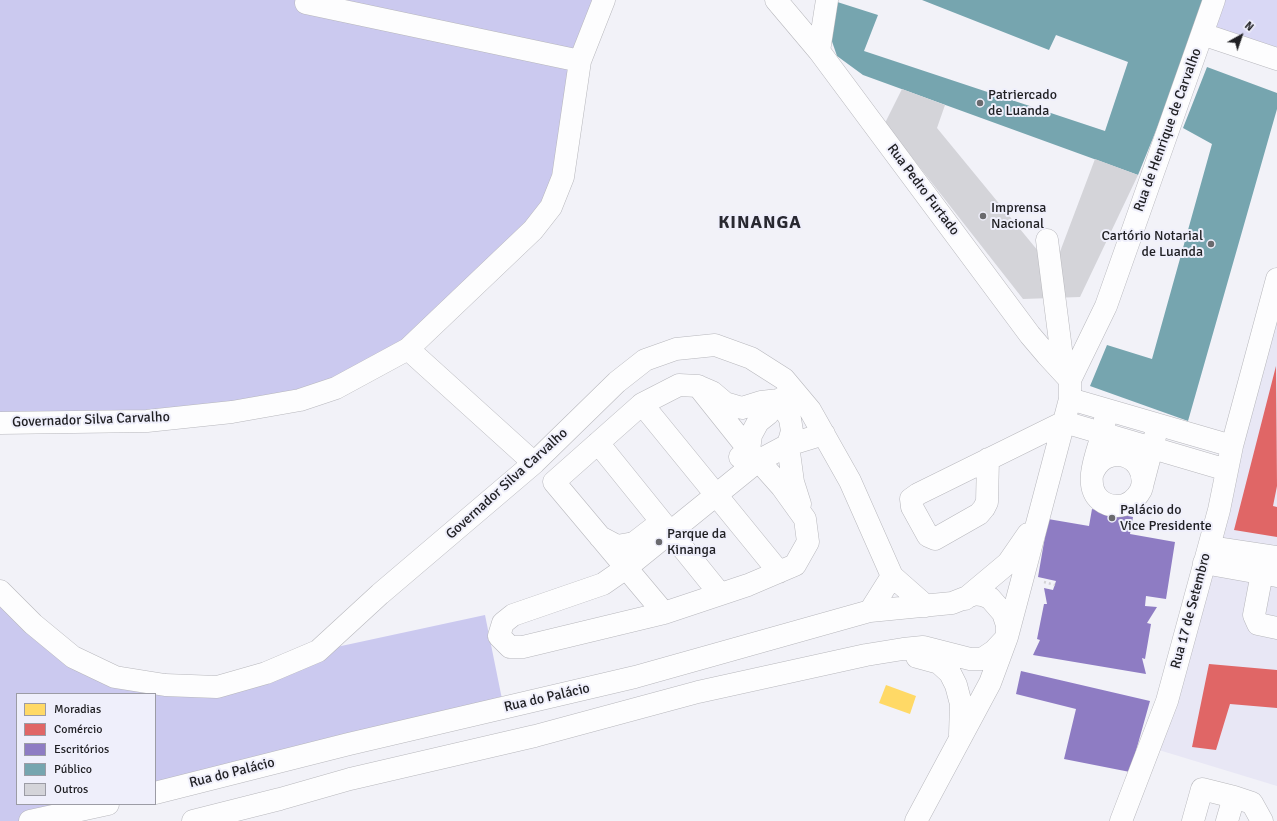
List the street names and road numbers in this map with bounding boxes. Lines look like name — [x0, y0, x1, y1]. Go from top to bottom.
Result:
street label: Rua de Henrique de Carvalho — [1131, 46, 1205, 214]
street label: Rua Pedro Furtado — [883, 141, 963, 239]
street label: Governador Silva Carvalho — [12, 409, 170, 431]
street label: Governador Silva Carvalho — [443, 425, 571, 543]
street label: Rua 17 de Setembro — [1167, 551, 1215, 671]
street label: Rua do Palácio — [503, 680, 591, 716]
street label: Rua do Palácio — [188, 754, 276, 792]

